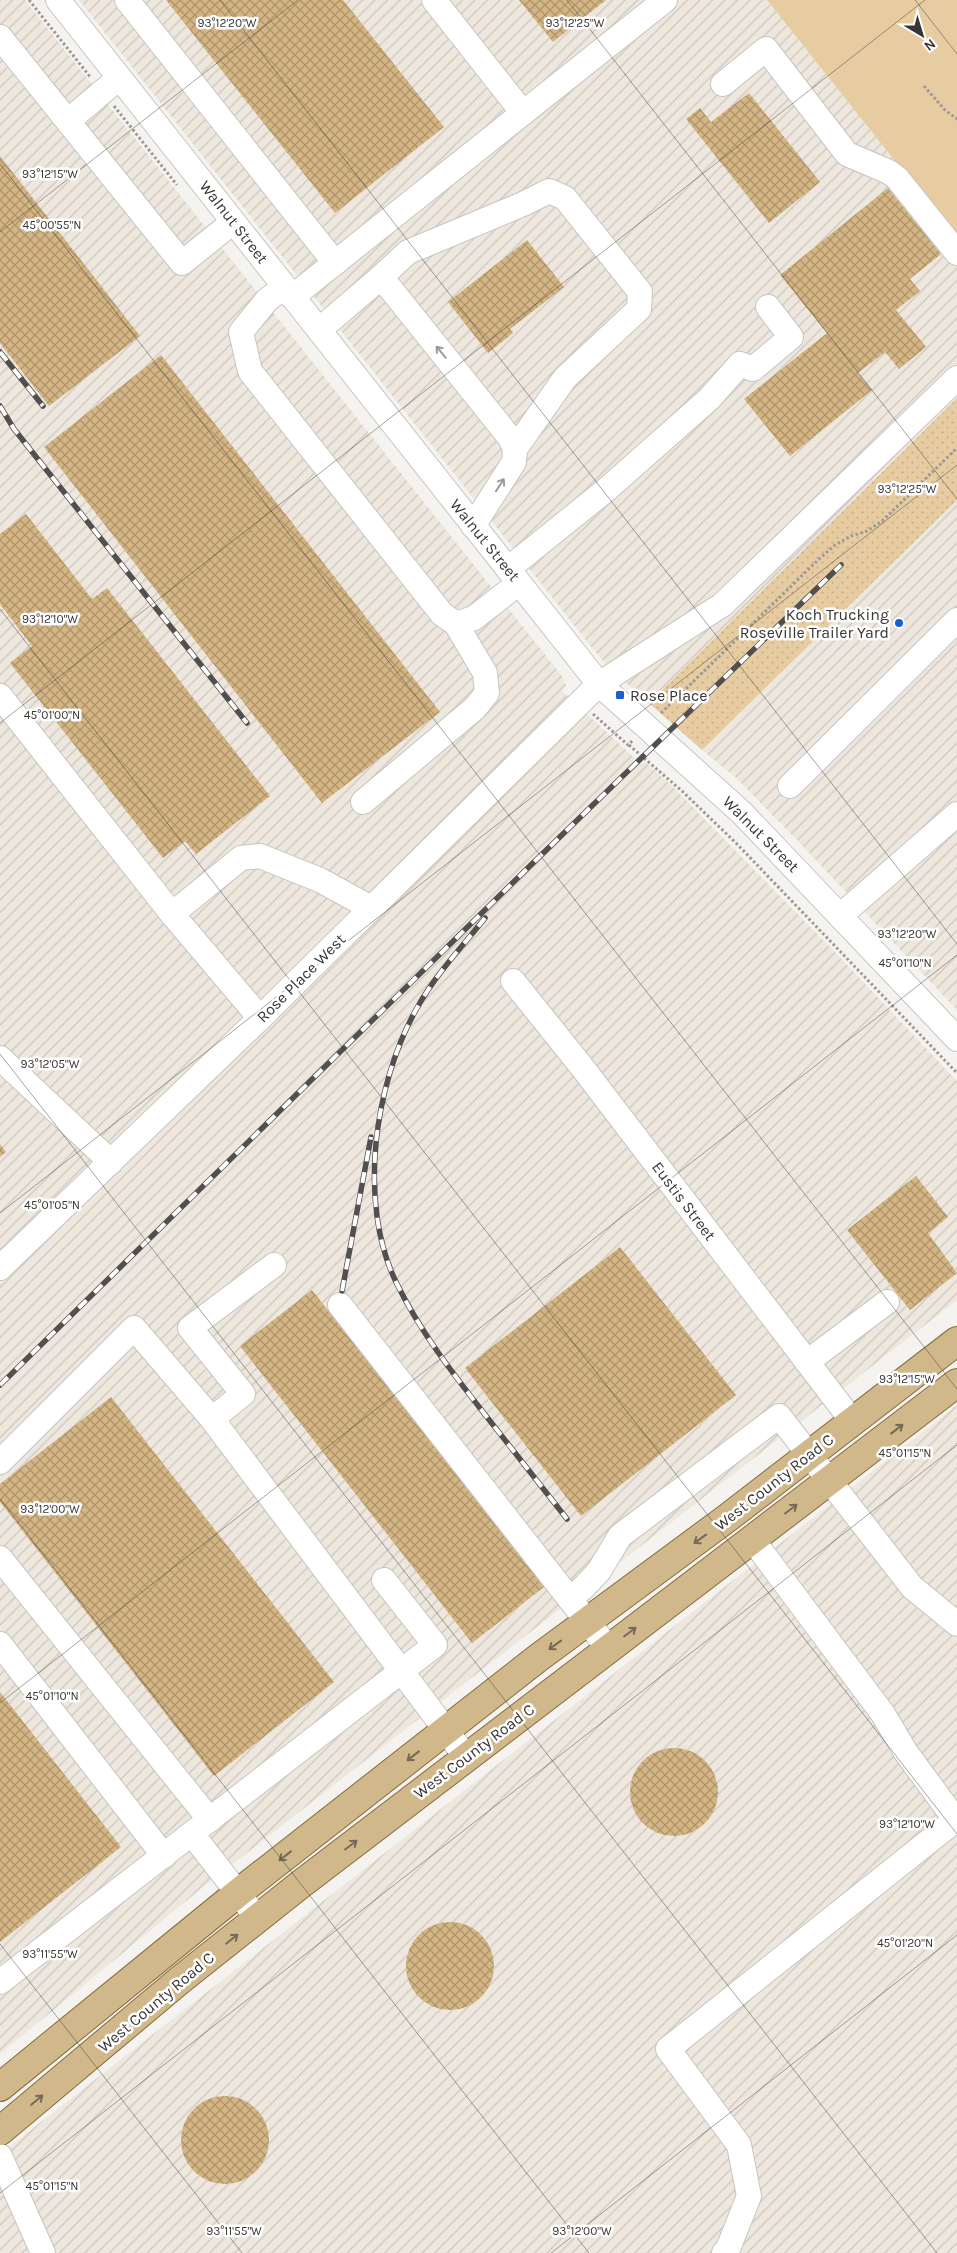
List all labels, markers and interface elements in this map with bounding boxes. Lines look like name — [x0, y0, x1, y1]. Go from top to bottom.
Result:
north arrow — [897, 10, 947, 60]
text: 93°12'20"W — [197, 16, 257, 30]
text: 93°12'25"W — [546, 16, 605, 30]
text: N — [921, 35, 939, 55]
text: 93°12'15"W — [22, 167, 78, 181]
street label: Walnut Street — [196, 177, 272, 267]
text: 45°00'55"N — [23, 218, 81, 232]
one-way arrow — [436, 345, 447, 358]
one-way arrow — [495, 478, 505, 492]
text: 93°12'25"W — [878, 482, 937, 496]
street label: Walnut Street — [446, 495, 524, 585]
place label: Koch Trucking Roseville Trailer Yard — [740, 605, 889, 642]
text: 93°12'10"W — [22, 612, 78, 626]
marker: Koch Trucking Roseville Trailer Yard — [893, 617, 905, 629]
place label: Rose Place — [630, 686, 708, 705]
marker: Rose Place — [614, 689, 626, 701]
text: 45°01'00"N — [24, 708, 80, 722]
street label: Walnut Street — [719, 792, 803, 876]
text: 93°12'20"W — [877, 927, 937, 941]
street label: Rose Place West — [253, 930, 349, 1026]
text: 45°01'10"N — [878, 956, 932, 970]
text: 93°12'05"W — [21, 1057, 80, 1071]
street label: Eustis Street — [648, 1158, 720, 1244]
text: 45°01'05"N — [24, 1198, 80, 1212]
text: 93°12'15"W — [879, 1372, 935, 1386]
one-way arrow — [890, 1424, 903, 1435]
street label: West County Road C — [711, 1430, 837, 1534]
text: 45°01'15"N — [879, 1446, 931, 1460]
text: 93°12'00"W — [20, 1502, 80, 1516]
one-way arrow — [784, 1504, 797, 1515]
one-way arrow — [694, 1533, 707, 1544]
one-way arrow — [623, 1627, 637, 1637]
one-way arrow — [549, 1640, 562, 1651]
text: 45°01'10"N — [25, 1689, 79, 1703]
street label: West County Road C — [410, 1699, 538, 1802]
one-way arrow — [406, 1751, 420, 1761]
text: 93°12'10"W — [879, 1817, 935, 1831]
one-way arrow — [344, 1840, 357, 1851]
one-way arrow — [278, 1851, 292, 1861]
one-way arrow — [225, 1934, 238, 1945]
text: 45°01'20"N — [877, 1936, 933, 1950]
text: 93°11'55"W — [22, 1947, 78, 1961]
street label: West County Road C — [94, 1948, 218, 2056]
one-way arrow — [31, 2094, 44, 2105]
text: 45°01'15"N — [26, 2179, 78, 2193]
text: 93°11'55"W — [206, 2224, 262, 2238]
text: 93°12'00"W — [552, 2224, 612, 2238]

